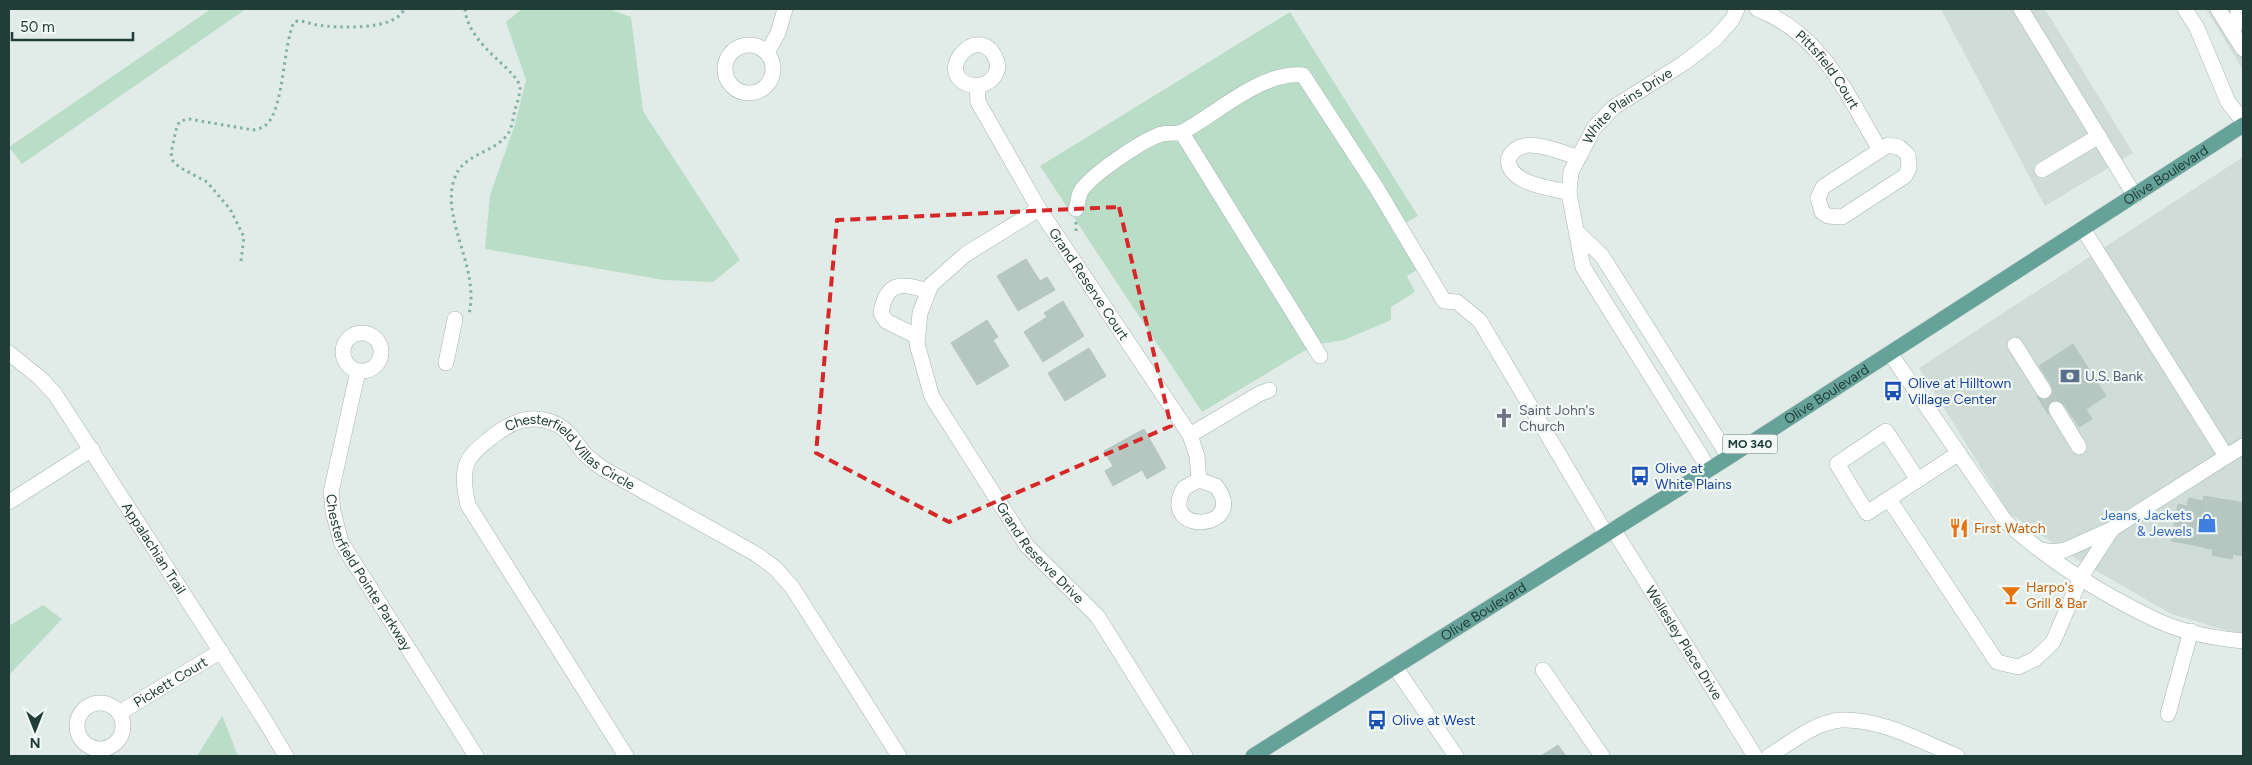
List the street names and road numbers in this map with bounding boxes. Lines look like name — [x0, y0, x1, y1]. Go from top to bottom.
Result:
street label: Pittsfield Court — [1792, 27, 1863, 112]
street label: White Plains Drive — [1579, 64, 1676, 147]
street label: Olive Boulevard — [2120, 142, 2212, 209]
street label: Grand Reserve Court — [1045, 225, 1132, 344]
street label: Olive Boulevard — [1781, 361, 1872, 428]
street label: Chesterfield Villas Circle — [502, 411, 638, 494]
road number: MO 340 — [1722, 434, 1778, 454]
street label: Chesterfield Pointe Parkway — [322, 493, 416, 655]
street label: Appalachian Trail — [118, 499, 189, 597]
street label: Grand Reserve Drive — [992, 499, 1088, 607]
street label: Olive Boulevard — [1438, 579, 1530, 645]
street label: Wellesley Place Drive — [1641, 583, 1726, 704]
street label: Pickett Court — [130, 653, 211, 711]

